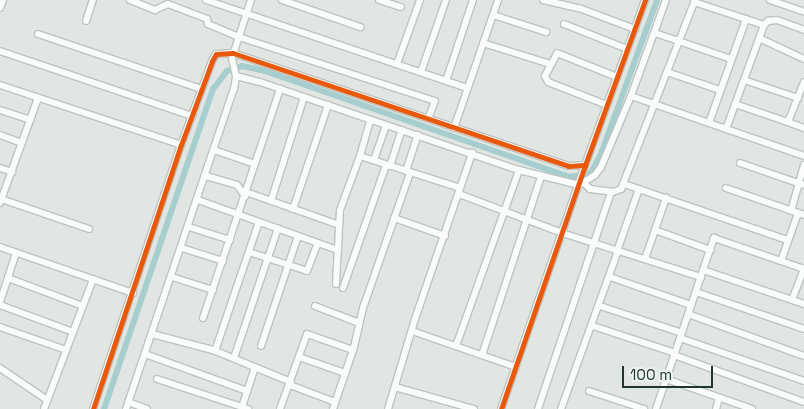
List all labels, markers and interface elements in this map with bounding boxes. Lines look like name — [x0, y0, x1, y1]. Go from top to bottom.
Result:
scale bar — [624, 356, 715, 388]
text: 100 m — [630, 365, 672, 384]

